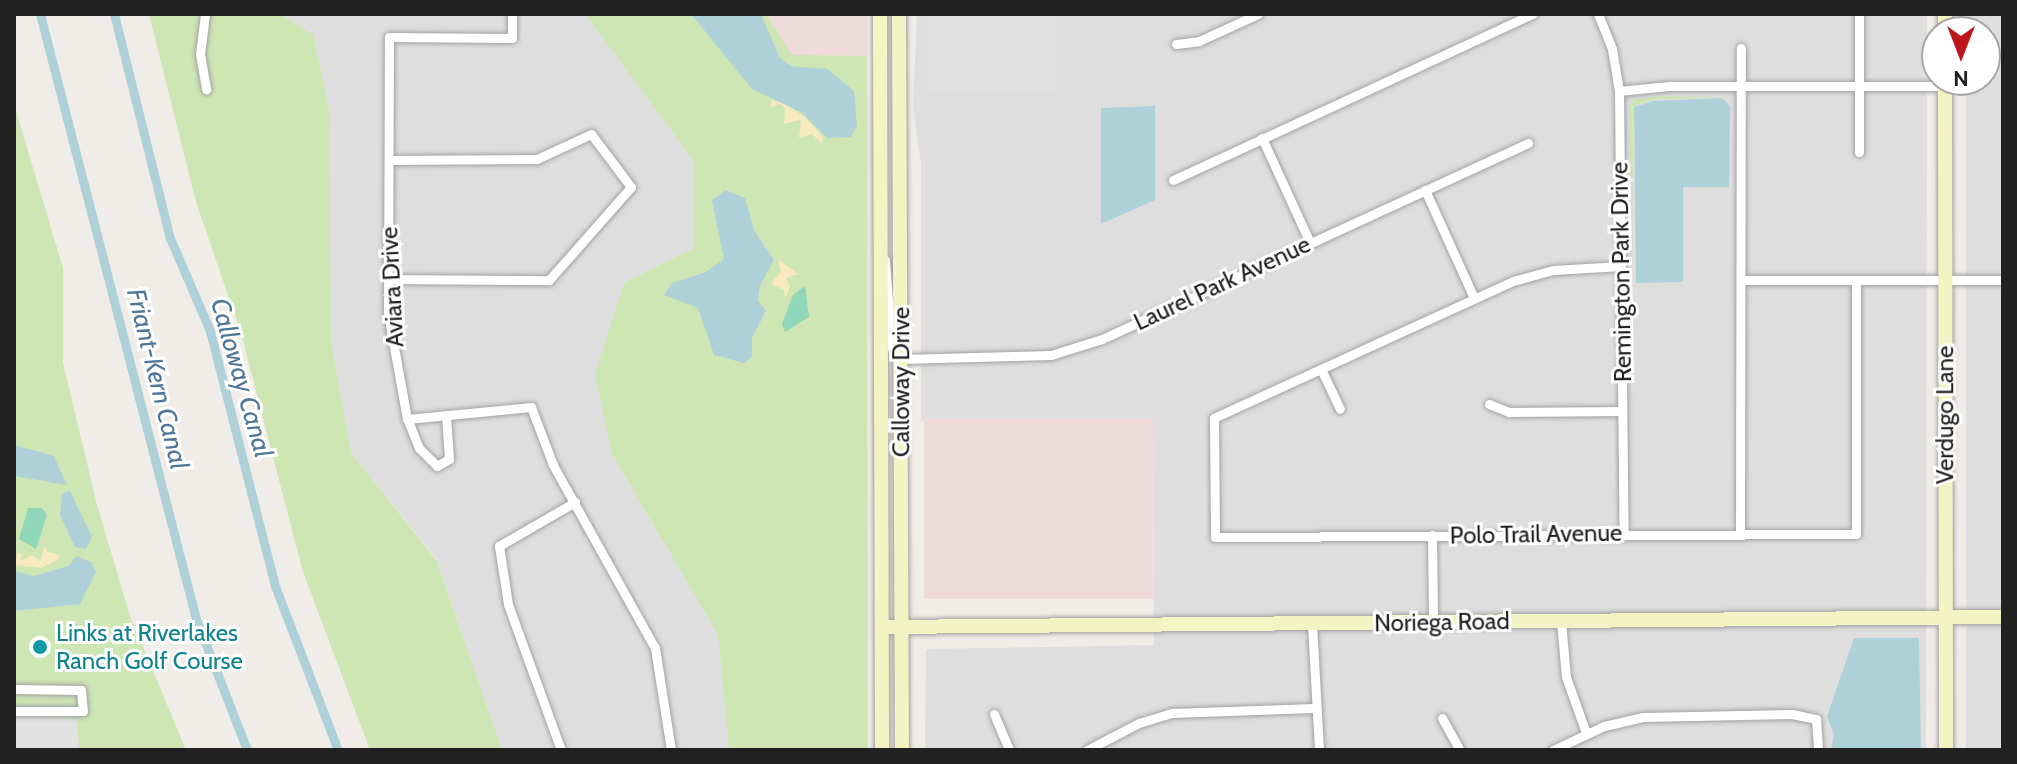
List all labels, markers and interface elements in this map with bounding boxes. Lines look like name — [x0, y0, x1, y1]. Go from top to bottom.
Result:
north arrow — [1921, 16, 2001, 96]
text: N — [1953, 65, 1969, 92]
street label: Remington Park Drive — [1605, 162, 1637, 382]
street label: Aviara Drive — [374, 226, 410, 348]
street label: Laurel Park Avenue — [1129, 229, 1315, 337]
water label: Friant-Kern Canal — [119, 285, 195, 473]
water label: Calloway Canal — [203, 295, 279, 461]
street label: Calloway Drive — [887, 307, 915, 457]
street label: Verdugo Lane — [1931, 346, 1959, 484]
street label: Polo Trail Avenue — [1449, 518, 1623, 550]
street label: Noriega Road — [1374, 606, 1510, 638]
place label: Links at Riverlakes Ranch Golf Course — [56, 619, 243, 675]
marker: Links at Riverlakes Ranch Golf Course — [31, 638, 49, 656]

